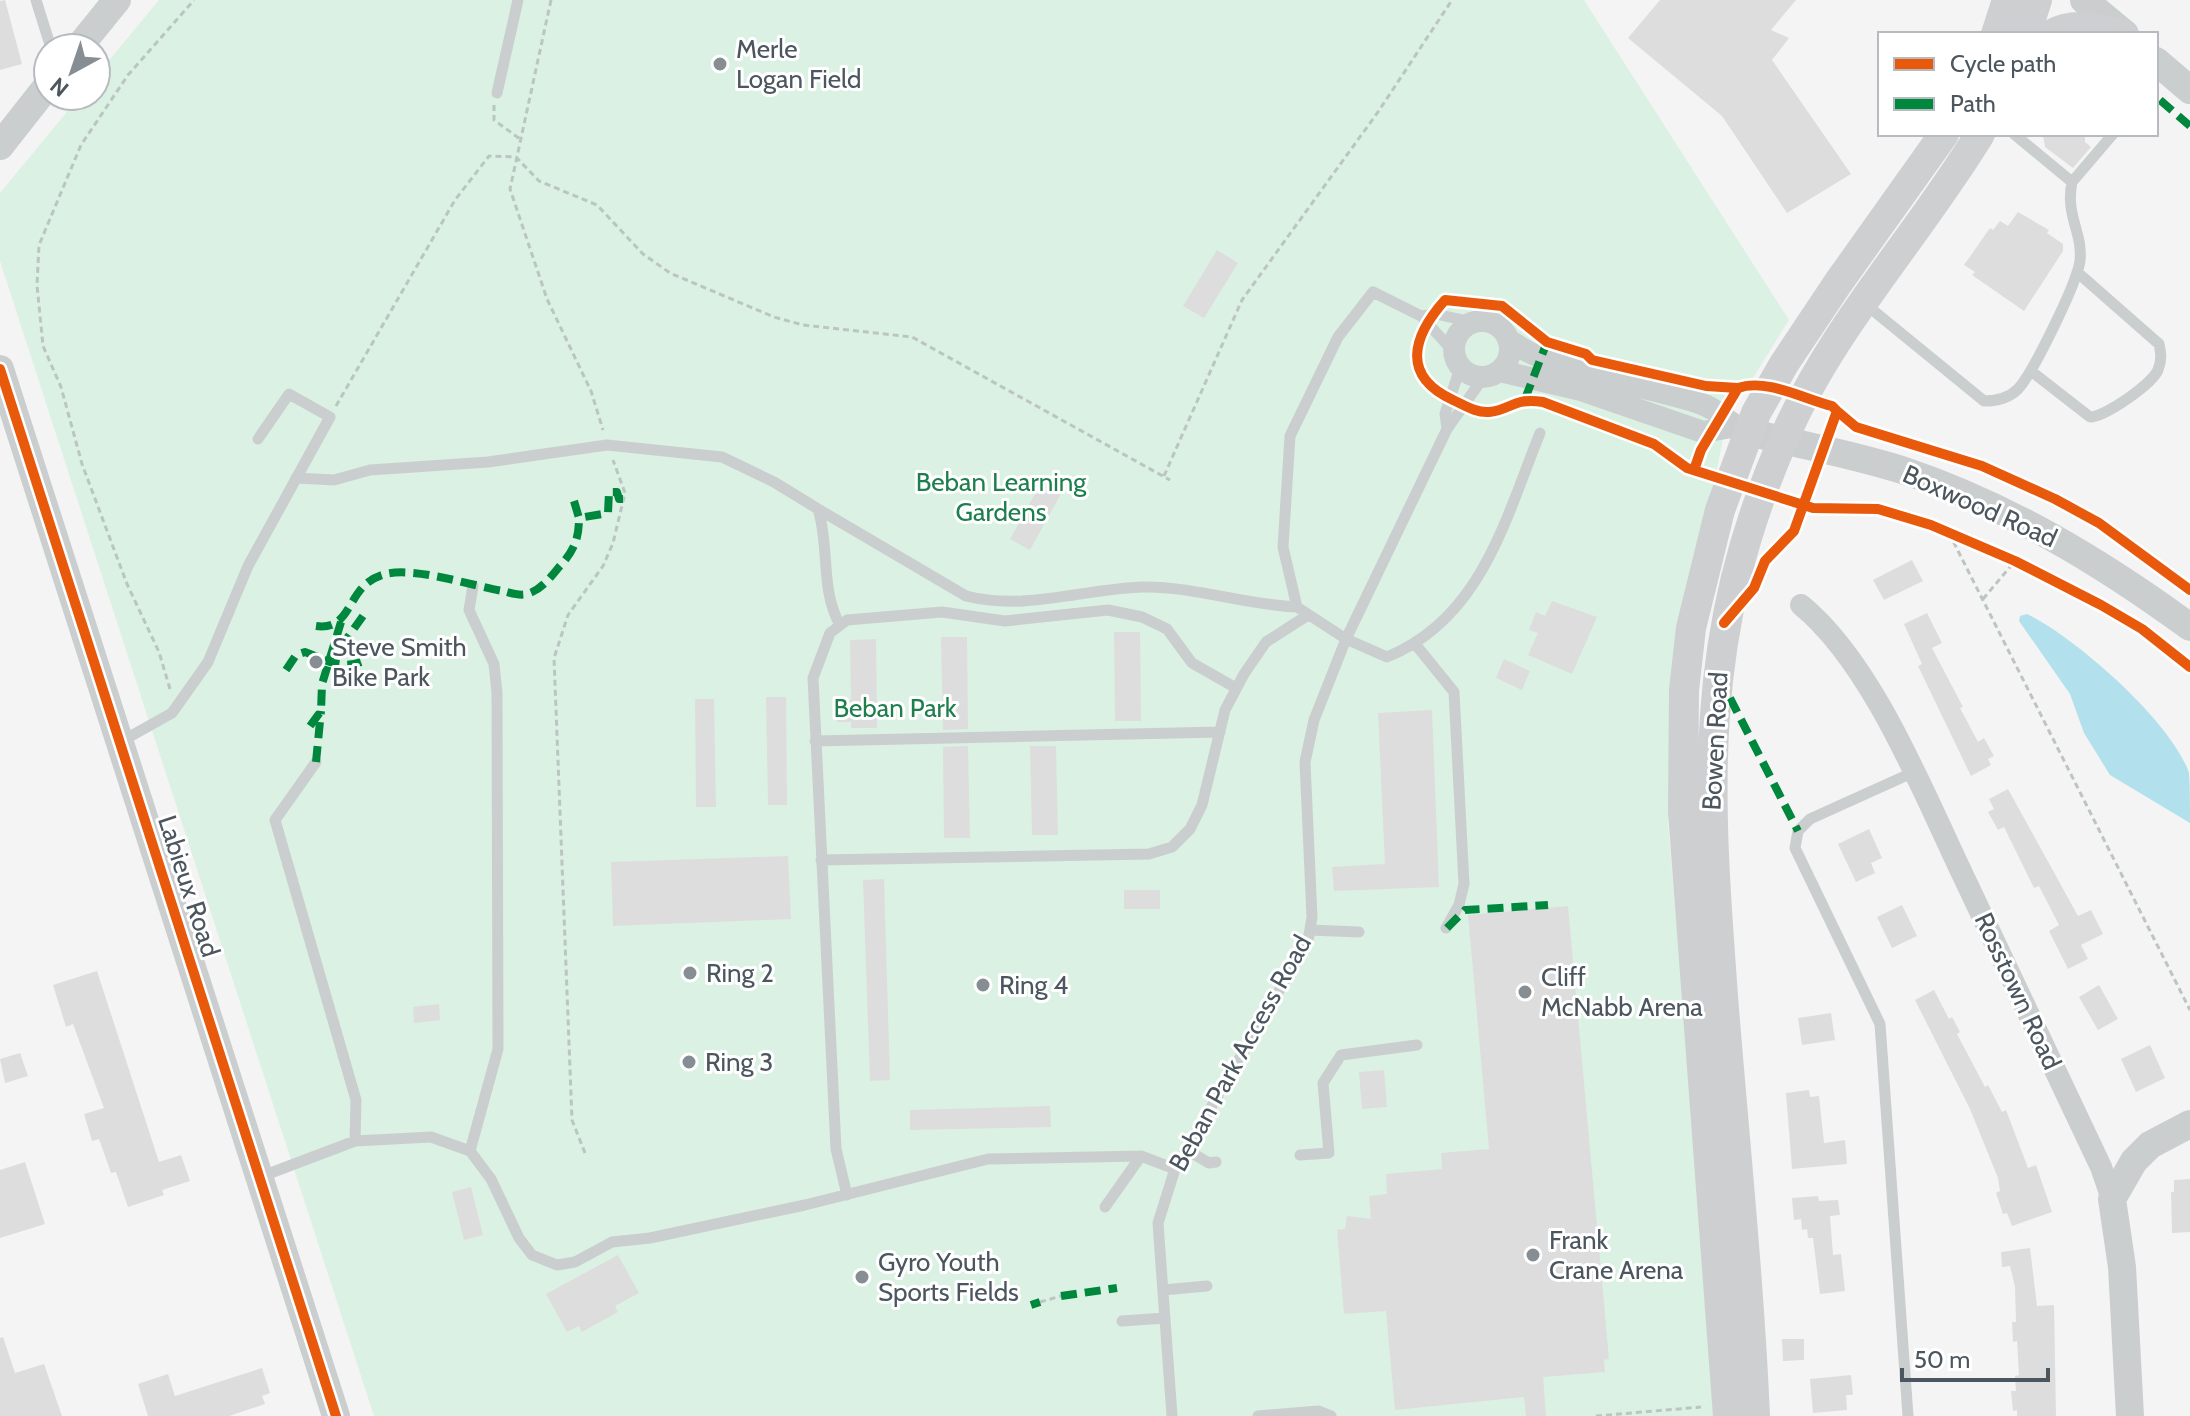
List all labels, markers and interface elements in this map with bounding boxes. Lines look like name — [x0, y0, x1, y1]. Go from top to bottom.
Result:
north arrow — [32, 32, 112, 112]
legend — [1878, 32, 2158, 136]
place label: Merle Logan Field — [736, 33, 862, 95]
text: Cycle path — [1950, 49, 2056, 78]
marker: Merle Logan Field — [711, 55, 729, 73]
text: N — [45, 72, 74, 102]
text: Path — [1950, 89, 1996, 118]
street label: Boxwood Road — [1898, 458, 2062, 554]
park label: Beban Learning Gardens — [916, 466, 1087, 528]
place label: Steve Smith Bike Park — [332, 631, 467, 693]
marker: Steve Smith Bike Park — [307, 653, 325, 671]
street label: Bowen Road — [1695, 671, 1735, 811]
park label: Beban Park — [834, 692, 957, 724]
street label: Labieux Road — [151, 811, 227, 961]
street label: Rosstown Road — [1968, 907, 2068, 1075]
street label: Beban Park Access Road — [1162, 929, 1318, 1177]
place label: Ring 2 — [706, 957, 774, 989]
place label: Cliff McNabb Arena — [1541, 961, 1703, 1023]
marker: Ring 2 — [681, 964, 699, 982]
place label: Ring 4 — [999, 969, 1068, 1001]
marker: Ring 4 — [974, 976, 992, 994]
marker: Cliff McNabb Arena — [1516, 983, 1534, 1001]
place label: Ring 3 — [705, 1046, 773, 1078]
marker: Ring 3 — [680, 1053, 698, 1071]
place label: Frank Crane Arena — [1549, 1224, 1684, 1286]
place label: Gyro Youth Sports Fields — [878, 1246, 1019, 1308]
marker: Frank Crane Arena — [1524, 1246, 1542, 1264]
marker: Gyro Youth Sports Fields — [853, 1268, 871, 1286]
scale bar — [1902, 1332, 2048, 1382]
text: 50 m — [1914, 1345, 1970, 1374]

